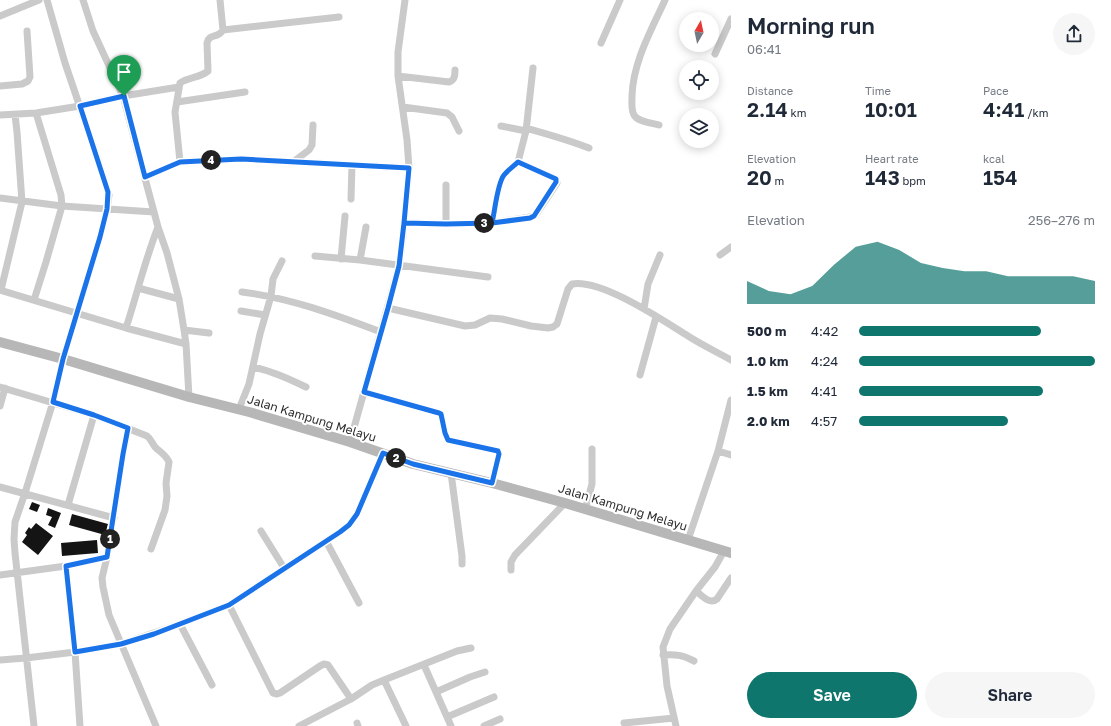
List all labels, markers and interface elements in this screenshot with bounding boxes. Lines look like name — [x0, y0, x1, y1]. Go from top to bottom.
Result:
north arrow — [679, 12, 719, 52]
map controls — [679, 12, 719, 148]
text: Morning run — [747, 12, 875, 39]
button: share — [1053, 13, 1095, 55]
text: 06:41 — [747, 41, 781, 57]
pin — [107, 55, 141, 96]
button: locate — [679, 60, 719, 100]
icon: arrive — [113, 61, 135, 83]
text: Distance — [747, 84, 793, 97]
text: Time — [865, 84, 891, 97]
text: Pace — [983, 84, 1009, 97]
text: 2.14 — [747, 97, 788, 121]
text: 10:01 — [865, 97, 917, 121]
text: 4:41 — [983, 97, 1024, 121]
text: km — [788, 106, 807, 119]
text: /km — [1024, 106, 1048, 119]
button: layers — [679, 108, 719, 148]
pin: 4 — [201, 150, 221, 170]
text: Elevation — [747, 152, 796, 165]
text: Heart rate — [865, 152, 919, 165]
text: kcal — [983, 152, 1005, 165]
text: 4 — [208, 153, 214, 166]
text: 20 — [747, 165, 772, 189]
text: 143 — [865, 165, 900, 189]
text: 154 — [983, 165, 1018, 189]
text: m — [772, 174, 784, 187]
text: bpm — [900, 174, 926, 187]
text: Elevation — [747, 212, 805, 228]
text: 256–276 m — [1028, 212, 1095, 228]
pin: 3 — [474, 213, 494, 233]
text: 3 — [481, 216, 487, 229]
text: 500 m — [747, 323, 786, 339]
text: 4:42 — [811, 323, 838, 339]
text: 1.0 km — [747, 353, 788, 369]
text: 4:24 — [811, 353, 838, 369]
text: 1.5 km — [747, 383, 788, 399]
text: 4:41 — [811, 383, 837, 399]
street label: Jalan Kampung Melayu — [246, 391, 378, 445]
text: 2.0 km — [747, 413, 790, 429]
text: 4:57 — [811, 413, 837, 429]
pin: 2 — [386, 448, 406, 468]
text: 2 — [393, 451, 399, 464]
street label: Jalan Kampung Melayu — [557, 480, 689, 534]
pin: 1 — [100, 529, 120, 549]
text: 1 — [107, 532, 113, 545]
button: Save — [747, 672, 917, 718]
button: Share — [925, 672, 1095, 718]

